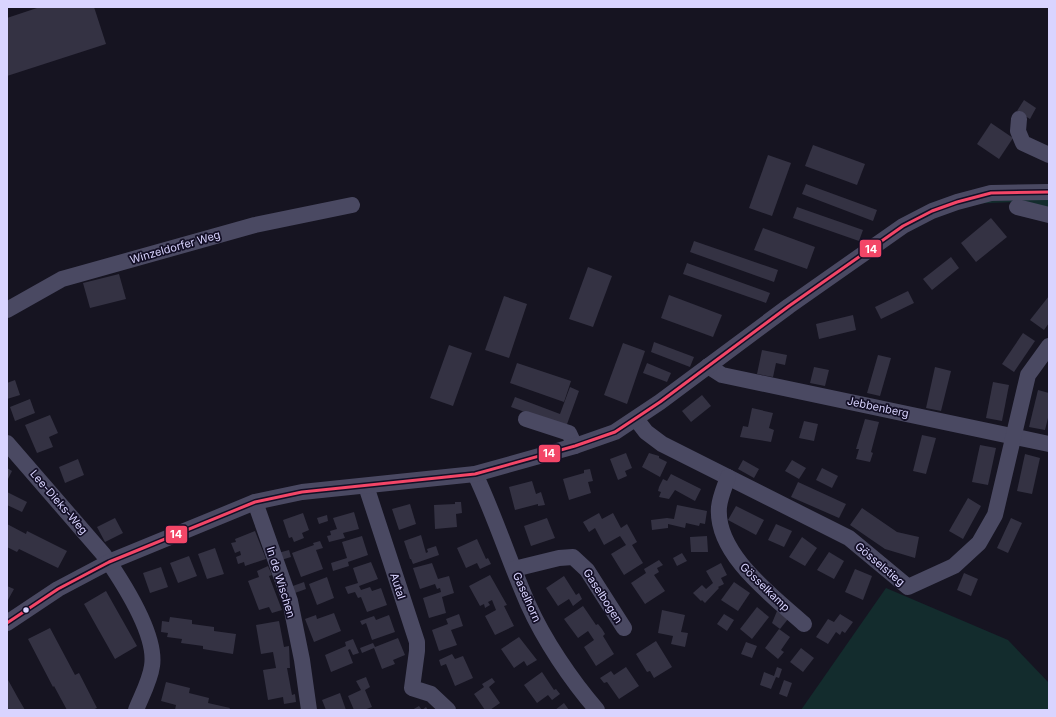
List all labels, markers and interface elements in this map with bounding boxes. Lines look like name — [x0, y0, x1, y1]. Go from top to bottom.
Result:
street label: Winzeldorfer Weg — [128, 227, 222, 267]
line badge: 14 — [859, 239, 882, 258]
text: 14 — [865, 242, 877, 256]
street label: Jebbenberg — [846, 394, 910, 420]
line badge: 14 — [538, 444, 561, 463]
text: 14 — [543, 446, 555, 460]
street label: Lee-Dieks-Weg — [27, 467, 91, 537]
line badge: 14 — [165, 525, 188, 544]
text: 14 — [170, 527, 182, 541]
street label: Gösselstieg — [852, 539, 908, 589]
street label: In de Wischen — [264, 545, 298, 619]
street label: Gösselkamp — [737, 560, 793, 614]
street label: Gaselbogen — [580, 566, 626, 626]
street label: Gaselhorn — [510, 570, 544, 624]
street label: Autal — [387, 571, 409, 601]
unlabelled marker — [21, 605, 31, 615]

